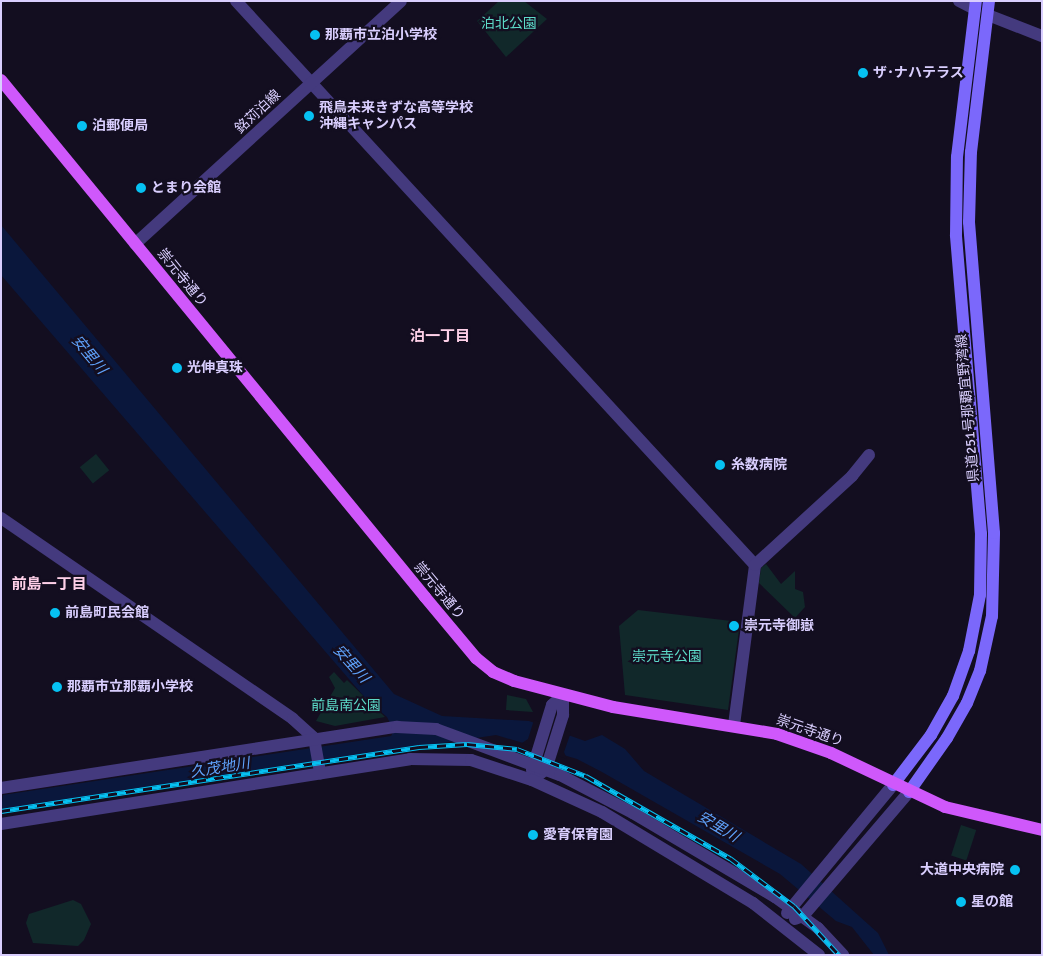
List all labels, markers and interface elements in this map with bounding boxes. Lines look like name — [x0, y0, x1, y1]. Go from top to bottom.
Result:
park label: 泊北公園 — [481, 16, 537, 32]
place label: 那覇市立泊小学校 — [325, 27, 437, 43]
marker: 那覇市立泊小学校 — [309, 29, 321, 41]
place label: ザ･ナハテラス — [873, 65, 964, 81]
marker: ザ･ナハテラス — [857, 67, 869, 79]
street label: 銘苅泊線 — [232, 87, 284, 137]
place label: 飛鳥未来きずな高等学校 沖縄キャンパス — [319, 100, 473, 132]
marker: 飛鳥未来きずな高等学校 沖縄キャンパス — [303, 110, 315, 122]
place label: 泊郵便局 — [92, 118, 148, 134]
marker: 泊郵便局 — [76, 120, 88, 132]
place label: とまり会館 — [151, 180, 221, 196]
marker: とまり会館 — [135, 182, 147, 194]
street label: 崇元寺通り — [153, 246, 211, 310]
district label: 泊一丁目 — [410, 328, 470, 346]
water label: 安里川 — [68, 332, 110, 378]
street label: 県道251号那覇宜野湾線 — [953, 333, 983, 483]
place label: 光伸真珠 — [187, 360, 243, 376]
marker: 光伸真珠 — [171, 362, 183, 374]
place label: 糸数病院 — [731, 457, 787, 473]
marker: 糸数病院 — [713, 458, 727, 472]
street label: 崇元寺通り — [410, 559, 468, 623]
district label: 前島一丁目 — [12, 576, 86, 594]
place label: 前島町民会館 — [65, 605, 149, 621]
marker: 前島町民会館 — [49, 607, 61, 619]
place label: 崇元寺御嶽 — [744, 618, 814, 634]
marker: 崇元寺御嶽 — [728, 620, 740, 632]
water label: 安里川 — [329, 641, 373, 687]
park label: 崇元寺公園 — [632, 649, 702, 665]
place label: 那覇市立那覇小学校 — [67, 679, 193, 695]
marker: 那覇市立那覇小学校 — [51, 681, 63, 693]
park label: 前島南公園 — [311, 698, 381, 714]
street label: 崇元寺通り — [774, 712, 846, 750]
water label: 久茂地川 — [189, 754, 251, 782]
water label: 安里川 — [694, 808, 742, 846]
place label: 愛育保育園 — [543, 827, 613, 843]
marker: 愛育保育園 — [527, 829, 539, 841]
place label: 大道中央病院 — [920, 862, 1004, 878]
marker: 大道中央病院 — [1008, 863, 1022, 877]
place label: 星の館 — [971, 894, 1013, 910]
marker: 星の館 — [955, 896, 967, 908]

